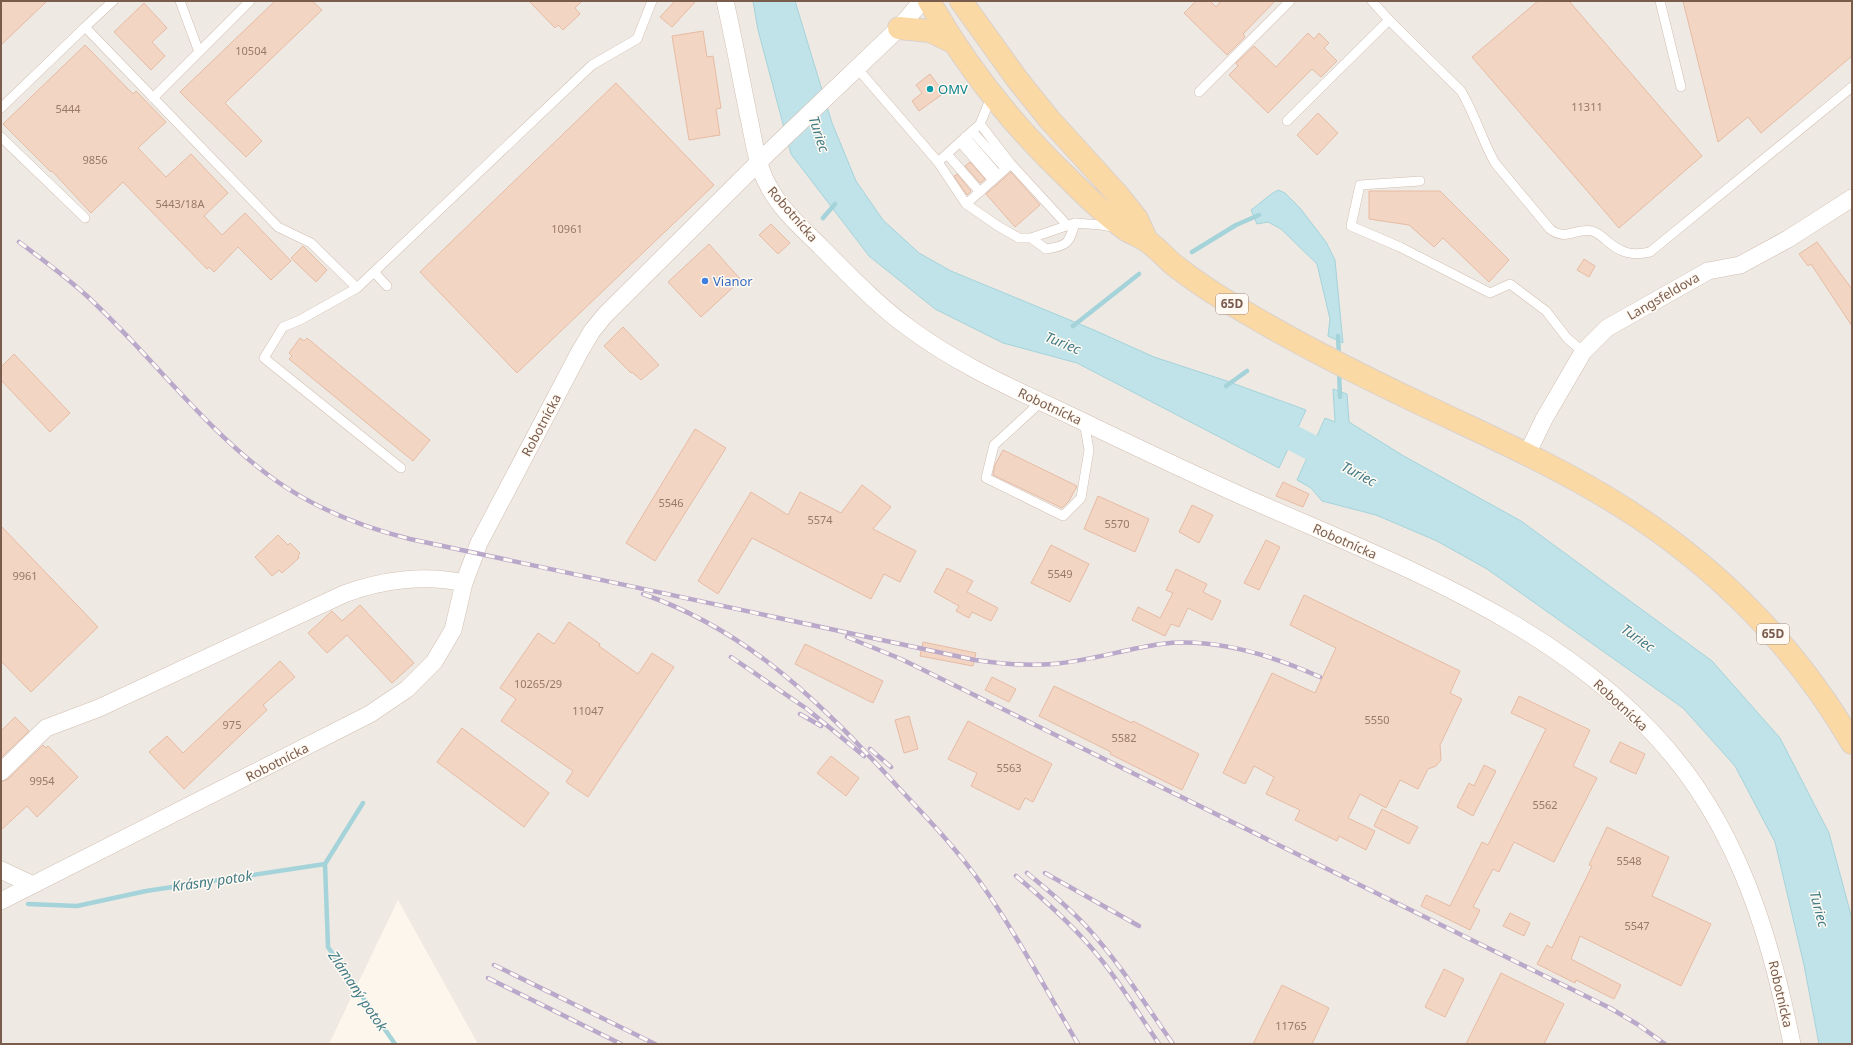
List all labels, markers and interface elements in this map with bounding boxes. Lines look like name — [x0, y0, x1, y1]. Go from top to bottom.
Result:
house number: 10504 — [235, 43, 267, 58]
place label: OMV — [938, 80, 968, 98]
marker: OMV — [925, 84, 935, 94]
house number: 11311 — [1571, 99, 1603, 114]
house number: 5444 — [55, 101, 81, 116]
water label: Turiec — [805, 113, 834, 155]
house number: 9856 — [82, 152, 108, 167]
street label: Robotnícka — [764, 182, 822, 246]
house number: 5443/18A — [156, 196, 205, 211]
house number: 10961 — [551, 221, 583, 236]
street label: Langsfeldova — [1623, 268, 1703, 324]
place label: Vianor — [713, 272, 753, 290]
marker: Vianor — [700, 276, 710, 286]
road number: 65D — [1216, 294, 1248, 314]
water label: Turiec — [1043, 327, 1084, 359]
street label: Robotnícka — [1015, 383, 1085, 429]
street label: Robotnícka — [517, 391, 565, 459]
water label: Turiec — [1338, 456, 1381, 491]
house number: 5546 — [658, 495, 684, 510]
house number: 5574 — [807, 512, 833, 527]
house number: 5570 — [1104, 516, 1130, 531]
street label: Robotnícka — [1310, 519, 1380, 563]
house number: 5549 — [1047, 566, 1073, 581]
house number: 9961 — [12, 568, 38, 583]
water label: Turiec — [1618, 619, 1659, 656]
road number: 65D — [1757, 624, 1789, 644]
street label: Robotnícka — [1590, 675, 1652, 735]
house number: 10265/29 — [514, 676, 562, 691]
house number: 11047 — [572, 703, 604, 718]
house number: 5550 — [1364, 712, 1390, 727]
house number: 975 — [223, 717, 241, 732]
house number: 5582 — [1111, 730, 1137, 745]
street label: Robotnícka — [242, 738, 312, 786]
house number: 5563 — [996, 760, 1022, 775]
house number: 9954 — [29, 773, 55, 788]
house number: 5562 — [1532, 797, 1558, 812]
house number: 5548 — [1616, 853, 1642, 868]
water label: Krásny potok — [171, 865, 254, 896]
water label: Turiec — [1806, 889, 1834, 930]
house number: 5547 — [1624, 918, 1650, 933]
water label: Zlámaný potok — [324, 946, 393, 1035]
street label: Robotnícka — [1765, 959, 1797, 1029]
house number: 11765 — [1275, 1018, 1307, 1033]

